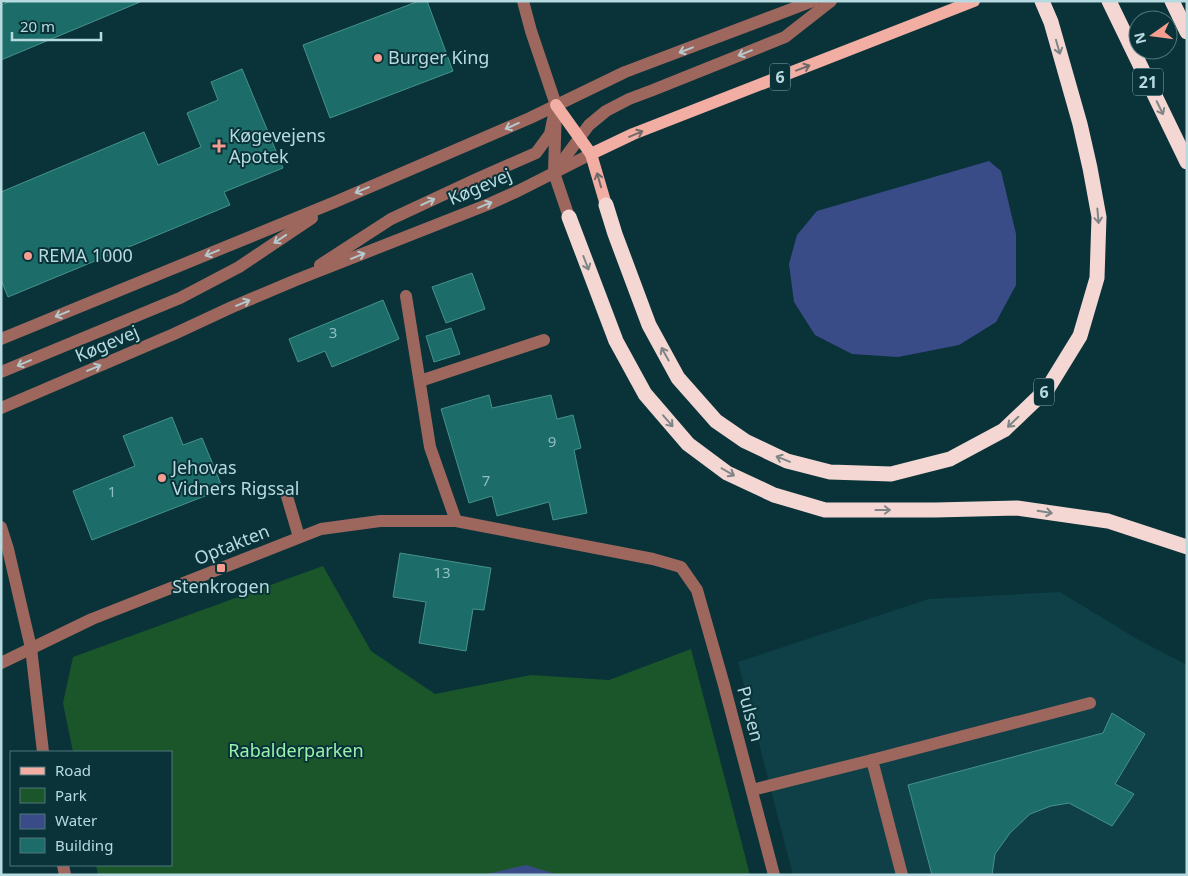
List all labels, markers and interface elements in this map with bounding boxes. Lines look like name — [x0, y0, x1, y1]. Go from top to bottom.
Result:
scale bar — [12, 10, 101, 42]
north arrow — [1128, 10, 1178, 60]
text: 20 m — [20, 16, 55, 36]
text: N — [1129, 30, 1150, 46]
one-way arrow — [1054, 39, 1063, 55]
place label: Burger King — [388, 45, 489, 69]
one-way arrow — [678, 46, 693, 55]
one-way arrow — [738, 49, 753, 58]
marker: Burger King — [372, 52, 384, 64]
one-way arrow — [795, 63, 810, 72]
road number: 6 — [770, 64, 790, 90]
road number: 21 — [1133, 68, 1163, 95]
one-way arrow — [1156, 100, 1166, 115]
one-way arrow — [505, 121, 520, 131]
place label: Køgevejens Apotek — [229, 123, 326, 168]
one-way arrow — [628, 128, 643, 138]
marker: Køgevejens Apotek — [213, 140, 225, 152]
street label: Køgevej — [444, 162, 515, 210]
one-way arrow — [593, 172, 603, 188]
one-way arrow — [355, 186, 370, 196]
one-way arrow — [420, 196, 435, 206]
one-way arrow — [477, 200, 492, 209]
one-way arrow — [1093, 208, 1103, 224]
one-way arrow — [273, 234, 287, 244]
place label: REMA 1000 — [38, 243, 133, 267]
one-way arrow — [205, 248, 220, 258]
marker: REMA 1000 — [22, 250, 34, 262]
one-way arrow — [350, 250, 365, 259]
one-way arrow — [582, 255, 591, 270]
one-way arrow — [235, 297, 250, 307]
one-way arrow — [55, 310, 70, 319]
street label: Køgevej — [71, 319, 142, 367]
house number: 3 — [329, 322, 337, 342]
one-way arrow — [659, 347, 669, 361]
one-way arrow — [17, 358, 32, 368]
one-way arrow — [86, 363, 101, 373]
road number: 6 — [1034, 378, 1054, 406]
one-way arrow — [663, 414, 674, 427]
one-way arrow — [1006, 416, 1019, 428]
house number: 9 — [548, 431, 556, 451]
one-way arrow — [776, 454, 791, 463]
place label: Jehovas Vidners Rigssal — [170, 455, 299, 500]
one-way arrow — [721, 468, 735, 478]
house number: 7 — [482, 470, 490, 490]
marker: Jehovas Vidners Rigssal — [156, 472, 168, 484]
house number: 1 — [108, 481, 116, 501]
one-way arrow — [874, 505, 891, 515]
one-way arrow — [1037, 507, 1053, 517]
street label: Optakten — [190, 518, 273, 570]
marker: Stenkrogen — [215, 562, 227, 574]
house number: 13 — [433, 562, 451, 582]
place label: Stenkrogen — [172, 574, 270, 598]
street label: Pulsen — [732, 683, 770, 744]
park label: Rabalderparken — [228, 738, 364, 762]
legend — [10, 751, 172, 866]
text: Road — [55, 760, 91, 780]
text: Park — [55, 785, 87, 805]
text: Water — [55, 810, 97, 830]
text: Building — [55, 835, 113, 855]

